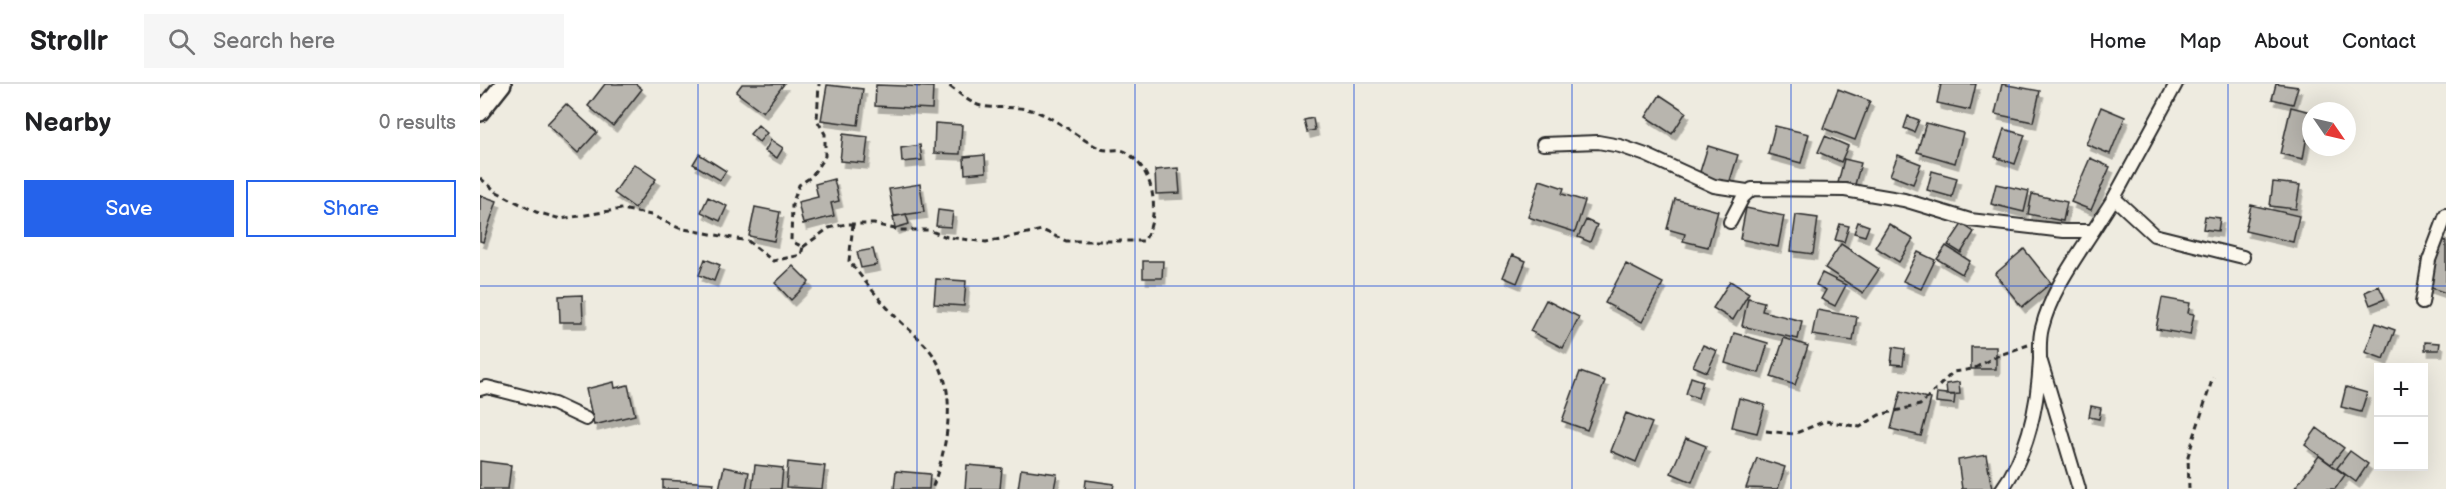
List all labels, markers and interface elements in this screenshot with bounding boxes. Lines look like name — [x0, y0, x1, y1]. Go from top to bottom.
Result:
search box — [144, 14, 564, 68]
text: Strollr — [30, 25, 108, 58]
icon: search — [165, 25, 198, 58]
text: Search here — [213, 28, 335, 55]
text: Home — [2089, 29, 2146, 54]
text: Map — [2179, 29, 2221, 54]
text: About — [2254, 29, 2309, 54]
text: Contact — [2342, 29, 2416, 54]
north arrow — [2302, 102, 2356, 156]
text: Nearby — [24, 108, 111, 139]
text: 0 results — [379, 111, 456, 135]
button: Save — [24, 180, 234, 237]
button: Share — [246, 180, 456, 237]
map controls — [2374, 363, 2428, 471]
button: + — [2374, 363, 2428, 417]
button: − — [2374, 417, 2428, 471]

